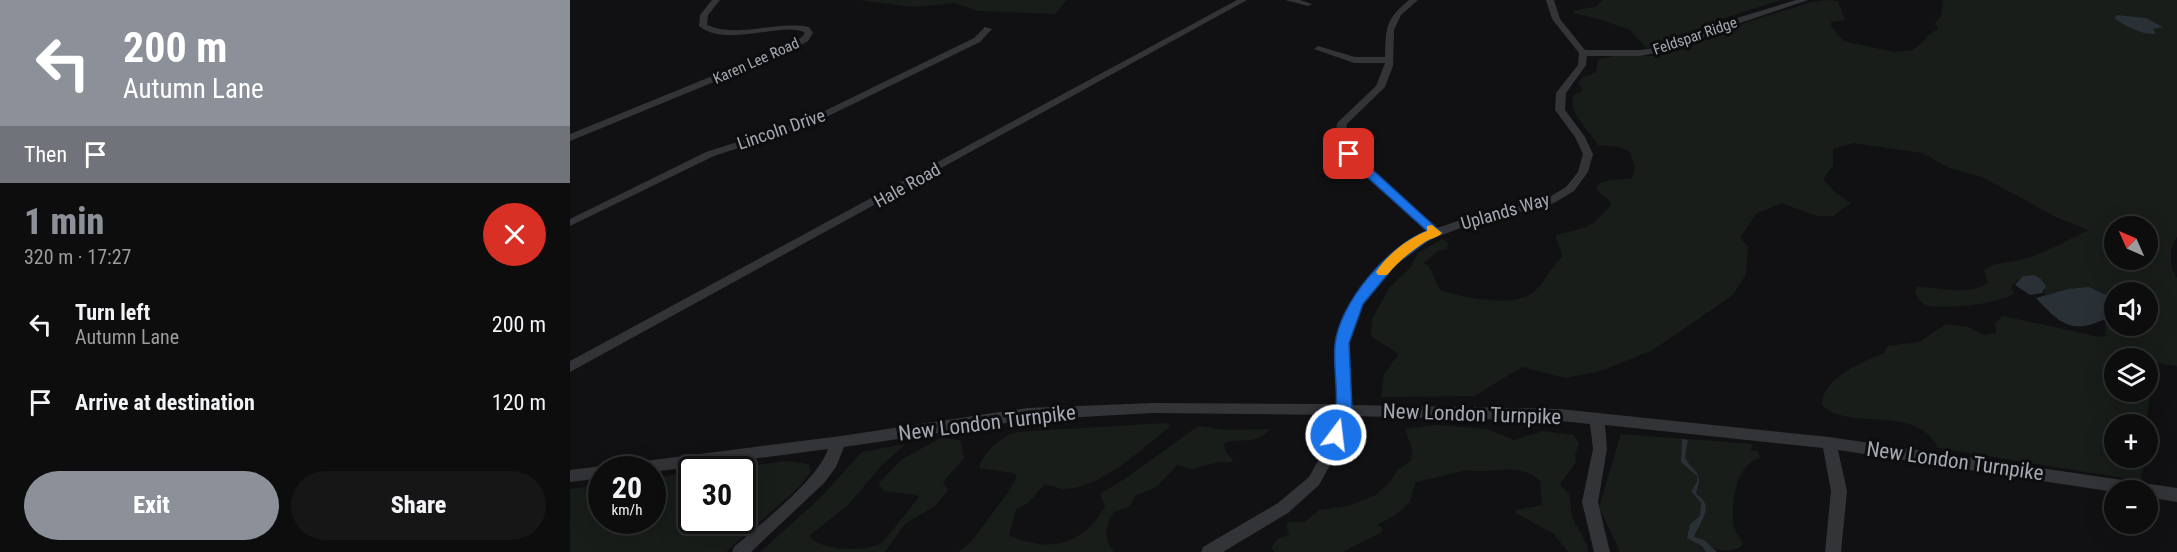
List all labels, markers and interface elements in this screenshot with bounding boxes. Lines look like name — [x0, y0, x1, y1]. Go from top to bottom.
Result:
street label: Feldspar Ridge — [1651, 13, 1739, 59]
text: 200 m — [123, 23, 228, 72]
icon: left — [24, 24, 102, 102]
street label: Karen Lee Road — [710, 34, 802, 88]
text: Autumn Lane — [123, 73, 264, 105]
street label: Lincoln Drive — [734, 104, 828, 154]
pin — [1323, 128, 1374, 179]
icon: arrive — [1332, 137, 1365, 170]
icon: arrive — [79, 138, 112, 171]
text: Then — [24, 142, 67, 167]
street label: Hale Road — [870, 158, 944, 212]
street label: Uplands Way — [1458, 188, 1552, 234]
text: 1 min — [24, 201, 104, 243]
button: close — [483, 203, 546, 266]
north arrow — [2104, 216, 2158, 270]
map controls — [2104, 216, 2158, 534]
text: 320 m · 17:27 — [24, 245, 131, 269]
button: sound — [2104, 282, 2158, 336]
text: Turn left — [75, 300, 150, 325]
icon: left — [24, 308, 57, 341]
text: 200 m — [492, 312, 546, 337]
text: Autumn Lane — [75, 325, 179, 349]
button: layers — [2104, 348, 2158, 402]
icon: arrive — [24, 386, 57, 419]
text: Arrive at destination — [75, 390, 255, 415]
text: 120 m — [492, 390, 546, 415]
street label: New London Turnpike — [1382, 399, 1562, 429]
street label: New London Turnpike — [897, 400, 1077, 446]
position arrow — [1304, 403, 1368, 467]
button: + — [2104, 414, 2158, 468]
street label: New London Turnpike — [1865, 437, 2045, 485]
speed limit sign: 30 — [678, 456, 756, 534]
text: 20 — [612, 470, 642, 505]
button: Exit — [24, 471, 279, 540]
button: Share — [291, 471, 546, 540]
button: − — [2104, 480, 2158, 534]
text: km/h — [612, 501, 642, 519]

